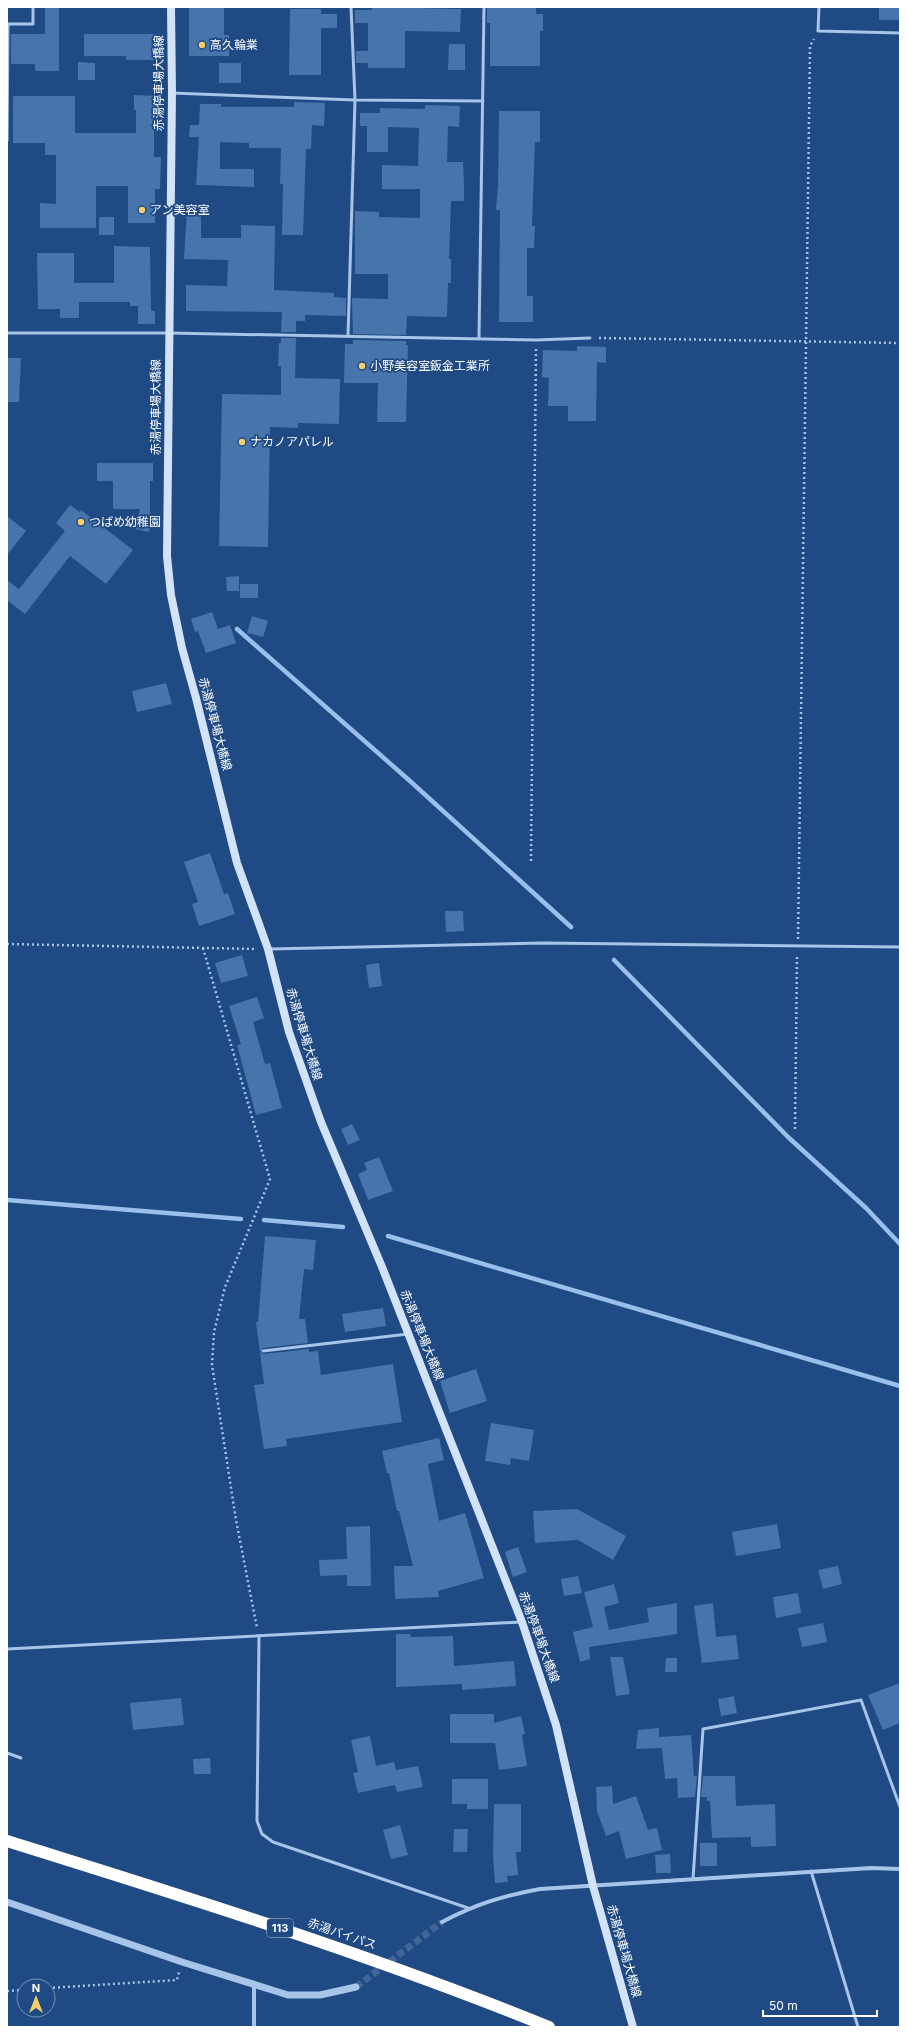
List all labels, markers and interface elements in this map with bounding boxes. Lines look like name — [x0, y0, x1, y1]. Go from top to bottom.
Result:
street label: 赤湯停車場大橋線 — [151, 35, 166, 131]
place label: 高久輪業 — [210, 37, 258, 52]
marker: 高久輪業 — [197, 40, 207, 50]
place label: アン美容室 — [150, 202, 210, 217]
marker: アン美容室 — [137, 205, 147, 215]
place label: 小野美容室鈑金工業所 — [370, 358, 490, 373]
street label: 赤湯停車場大橋線 — [148, 359, 163, 455]
marker: 小野美容室鈑金工業所 — [357, 361, 367, 371]
place label: ナカノアパレル — [250, 434, 334, 449]
marker: ナカノアパレル — [237, 437, 247, 447]
place label: つばめ幼稚園 — [89, 514, 161, 529]
marker: つばめ幼稚園 — [76, 517, 86, 527]
street label: 赤湯停車場大橋線 — [196, 676, 235, 772]
street label: 赤湯停車場大橋線 — [283, 986, 326, 1082]
street label: 赤湯停車場大橋線 — [398, 1287, 447, 1382]
street label: 赤湯停車場大橋線 — [516, 1589, 563, 1685]
street label: 赤湯停車場大橋線 — [604, 1903, 645, 1999]
street label: 赤湯バイパス — [306, 1915, 379, 1952]
road number: 113 — [267, 1919, 293, 1937]
north arrow — [16, 1978, 56, 2018]
text: N — [32, 1981, 40, 1995]
scale bar — [763, 1992, 877, 2018]
text: 50 m — [769, 1998, 798, 2013]

